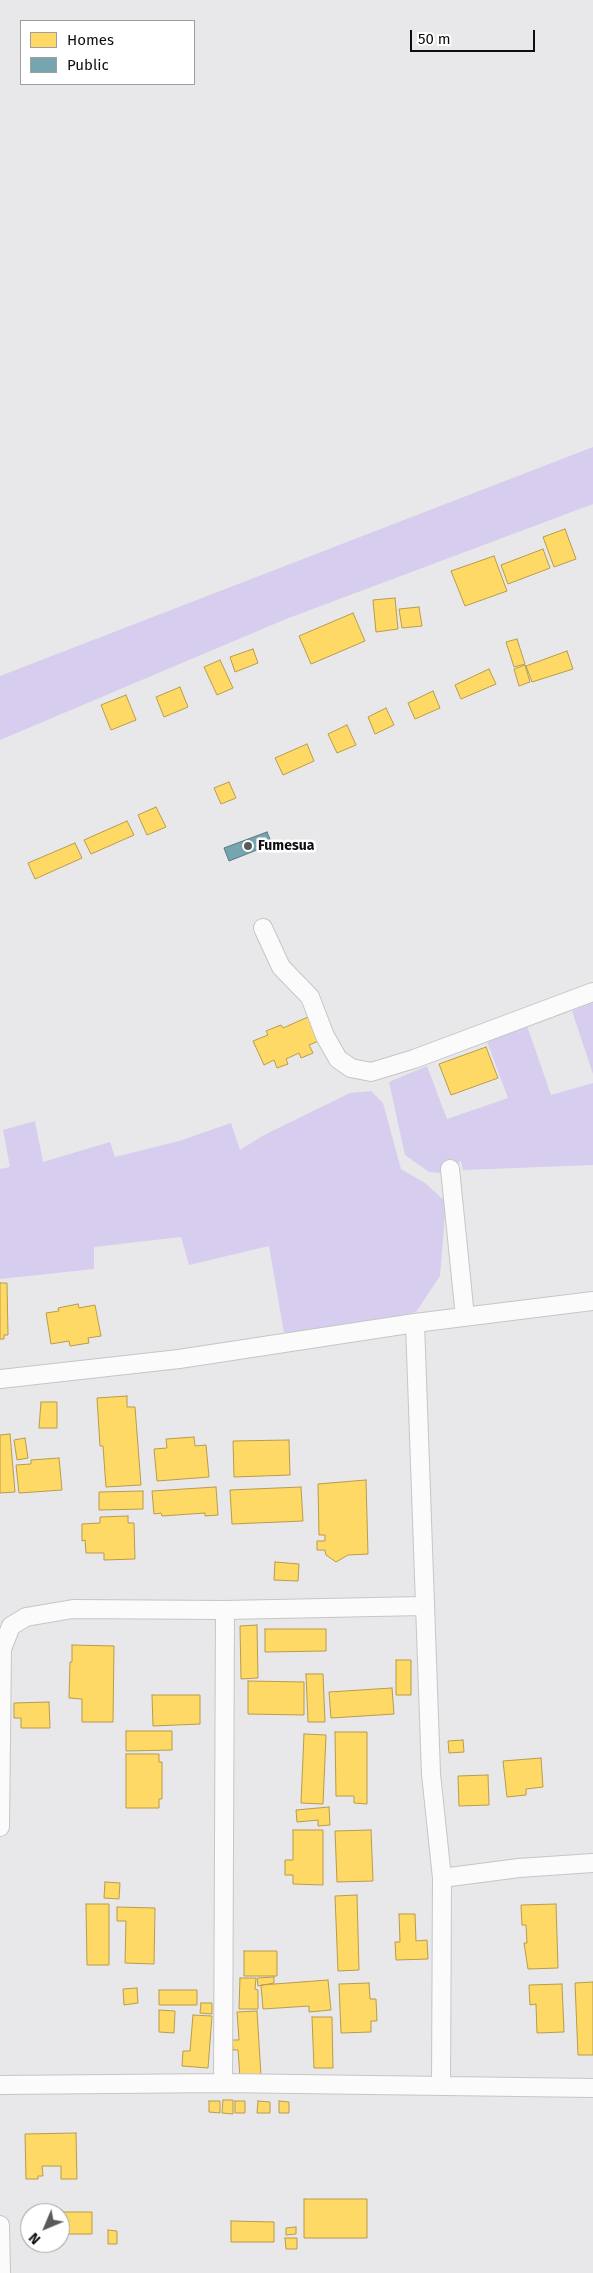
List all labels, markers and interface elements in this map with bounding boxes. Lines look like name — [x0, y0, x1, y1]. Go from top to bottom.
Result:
legend — [20, 20, 195, 85]
scale bar — [413, 20, 538, 52]
text: 50 m — [418, 30, 451, 48]
text: Homes — [67, 31, 114, 49]
text: Public — [67, 56, 109, 74]
place label: Fumesua — [258, 838, 314, 854]
marker: Fumesua — [242, 840, 254, 852]
north arrow — [20, 2203, 70, 2253]
text: N — [25, 2229, 44, 2248]

